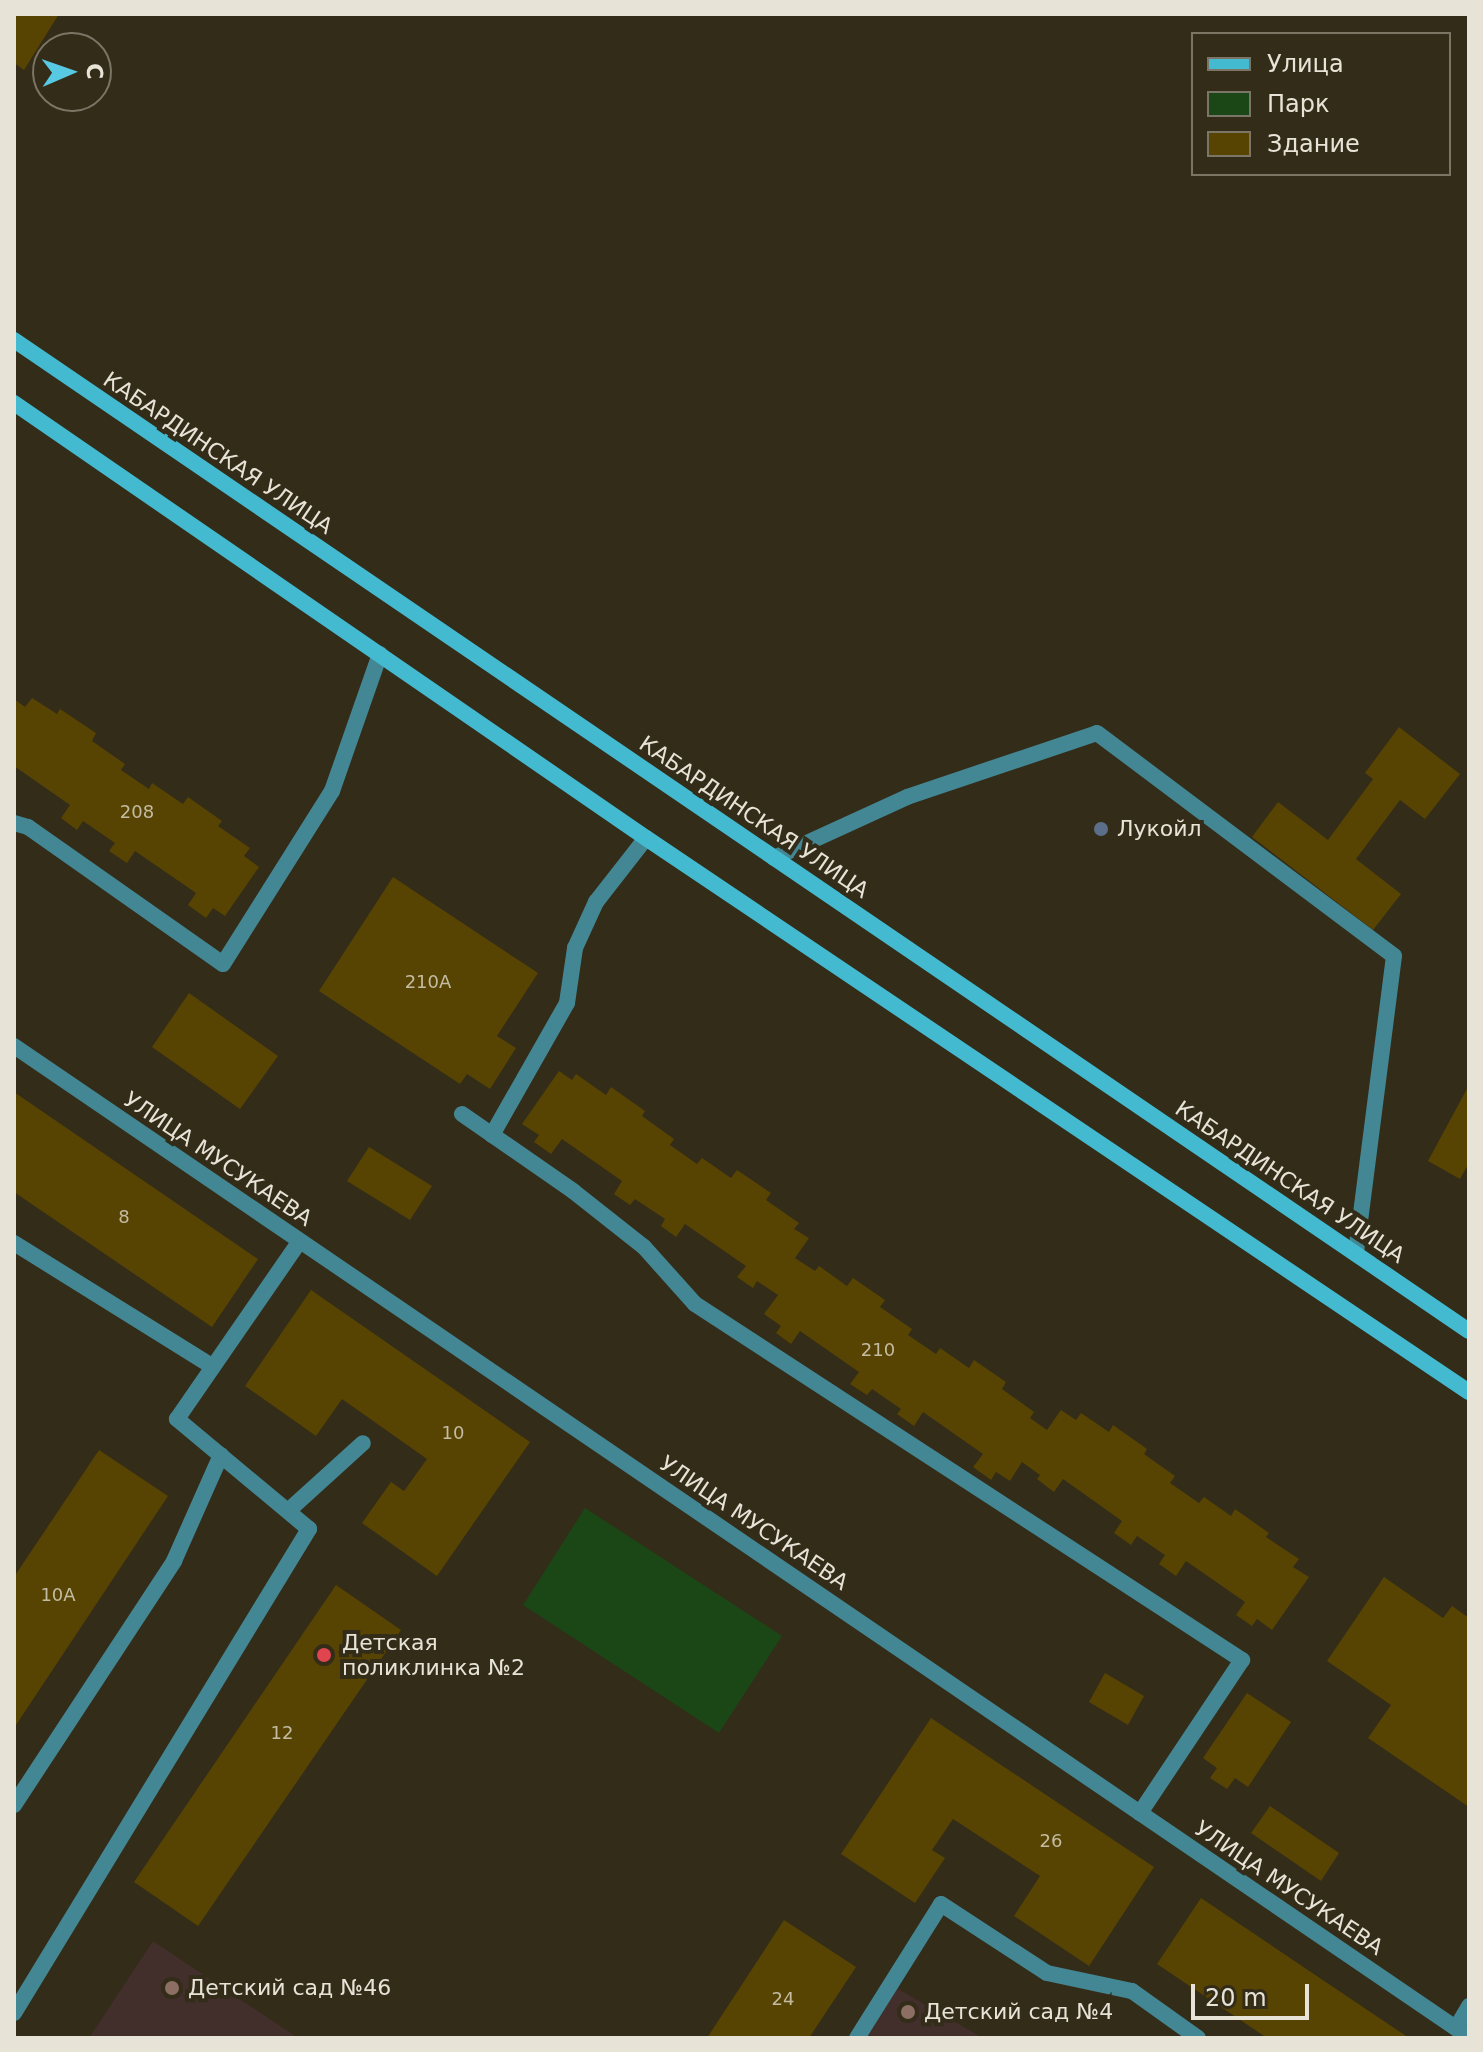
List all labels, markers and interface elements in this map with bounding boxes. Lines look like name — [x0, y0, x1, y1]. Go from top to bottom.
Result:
north arrow — [32, 32, 112, 112]
legend — [1191, 32, 1451, 176]
text: Улица — [1267, 50, 1344, 78]
text: С — [82, 63, 107, 80]
text: Парк — [1267, 90, 1329, 118]
text: Здание — [1267, 130, 1360, 158]
street label: КАБАРДИНСКАЯ УЛИЦА — [98, 366, 338, 540]
street label: КАБАРДИНСКАЯ УЛИЦА — [634, 730, 874, 904]
house number: 208 — [120, 801, 154, 823]
place label: Лукойл — [1117, 816, 1202, 842]
marker: Лукойл — [1092, 820, 1110, 838]
house number: 210А — [405, 971, 451, 993]
street label: УЛИЦА МУСУКАЕВА — [119, 1086, 317, 1232]
street label: КАБАРДИНСКАЯ УЛИЦА — [1170, 1095, 1410, 1269]
house number: 8 — [118, 1206, 130, 1228]
house number: 210 — [861, 1339, 895, 1361]
house number: 10 — [442, 1422, 464, 1444]
street label: УЛИЦА МУСУКАЕВА — [655, 1450, 853, 1596]
house number: 10А — [40, 1584, 76, 1606]
place label: Детская поликлинка №2 — [342, 1629, 525, 1680]
marker: Детская поликлинка №2 — [313, 1644, 335, 1666]
house number: 12 — [271, 1722, 293, 1744]
street label: УЛИЦА МУСУКАЕВА — [1190, 1815, 1388, 1961]
house number: 26 — [1040, 1830, 1062, 1852]
scale bar — [1195, 1968, 1313, 2018]
place label: Детский сад №46 — [188, 1975, 391, 2001]
marker: Детский сад №46 — [163, 1979, 181, 1997]
text: 20 m — [1205, 1984, 1267, 2012]
house number: 24 — [772, 1988, 794, 2010]
place label: Детский сад №4 — [924, 1999, 1113, 2025]
marker: Детский сад №4 — [899, 2003, 917, 2021]

